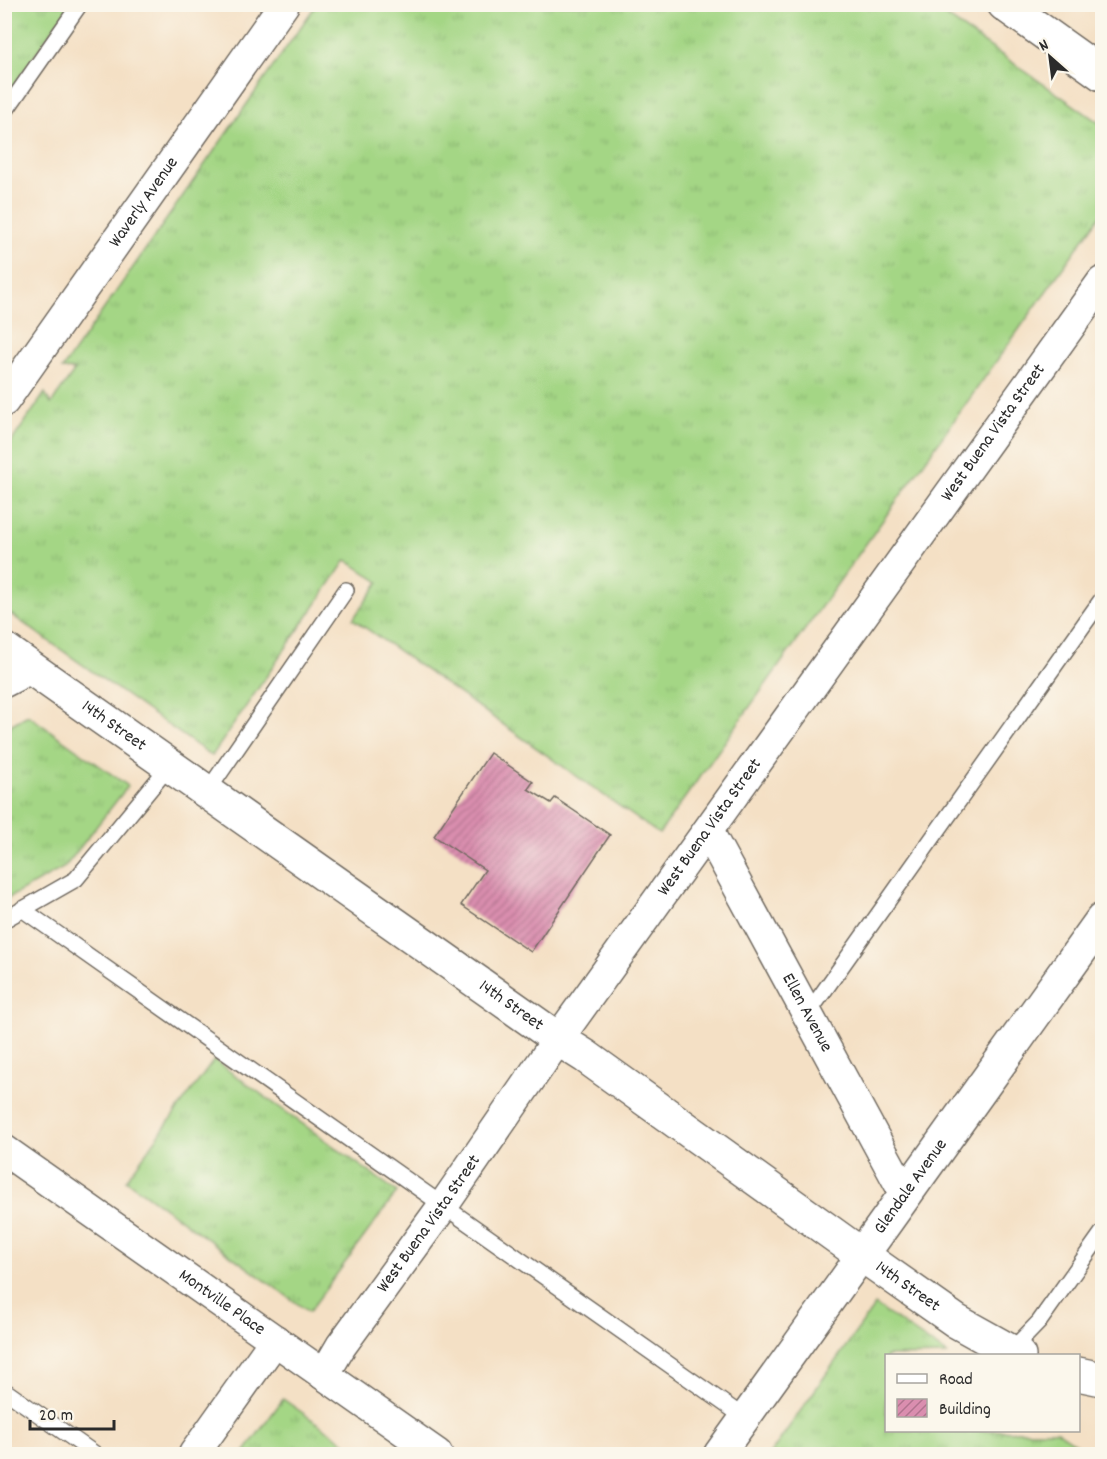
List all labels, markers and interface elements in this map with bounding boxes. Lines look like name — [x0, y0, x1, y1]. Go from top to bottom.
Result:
north arrow — [1020, 27, 1080, 87]
text: N — [1035, 34, 1053, 58]
street label: Waverly Avenue — [103, 152, 185, 253]
street label: West Buena Vista Street — [935, 359, 1052, 507]
street label: 14th Street — [76, 695, 151, 758]
street label: West Buena Vista Street — [652, 753, 768, 902]
street label: Ellen Avenue — [775, 969, 838, 1057]
street label: 14th Street — [473, 974, 549, 1038]
street label: Glendale Avenue — [868, 1134, 954, 1240]
street label: West Buena Vista Street — [371, 1150, 487, 1298]
street label: 14th Street — [870, 1255, 945, 1319]
street label: Montville Place — [173, 1264, 270, 1342]
legend — [885, 1354, 1080, 1432]
text: Road — [939, 1368, 973, 1393]
scale bar — [30, 1393, 114, 1431]
text: Building — [939, 1398, 991, 1423]
text: 20 m — [39, 1404, 73, 1429]

